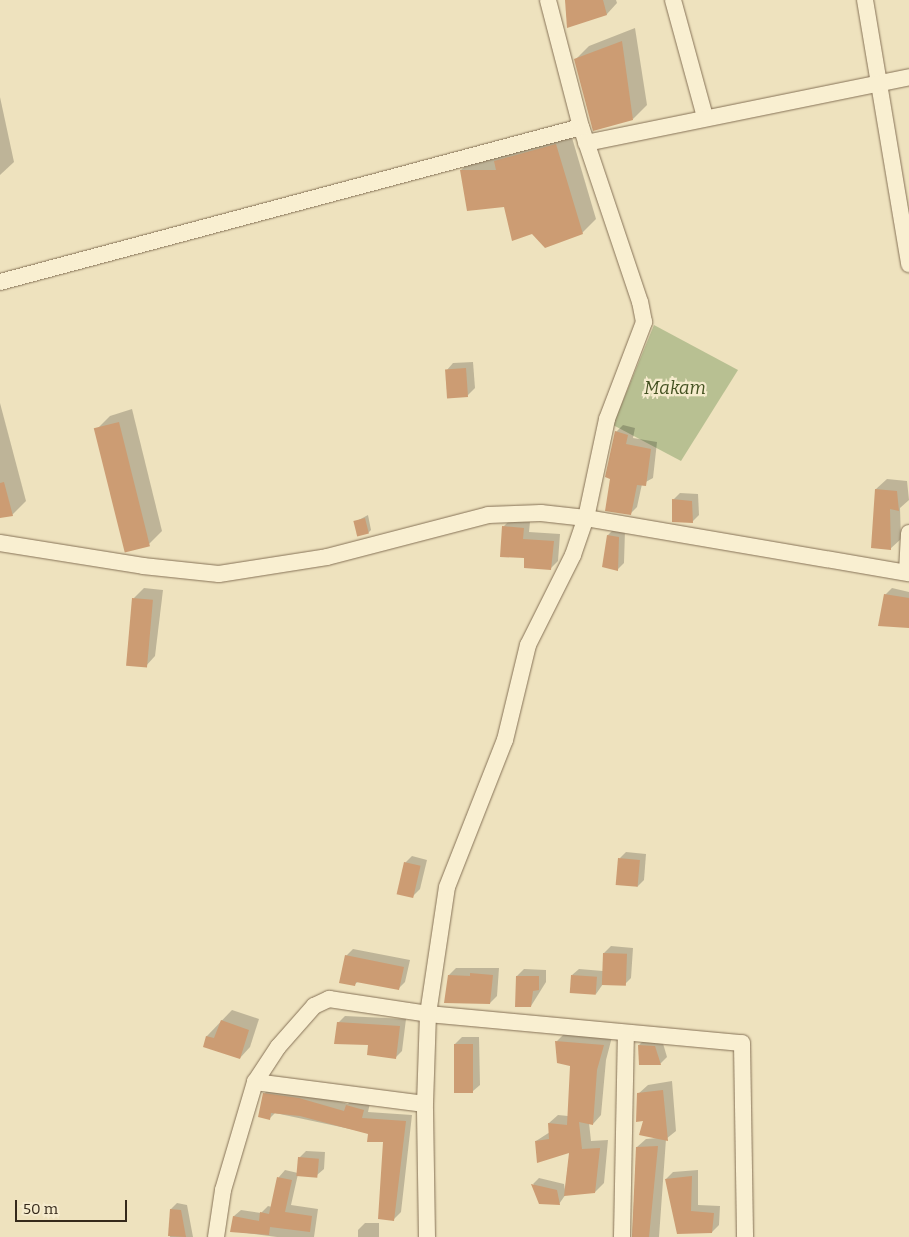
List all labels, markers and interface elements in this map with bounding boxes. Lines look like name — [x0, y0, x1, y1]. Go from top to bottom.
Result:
park label: Makam — [644, 377, 706, 399]
scale bar — [18, 1190, 130, 1222]
text: 50 m — [23, 1200, 58, 1218]

